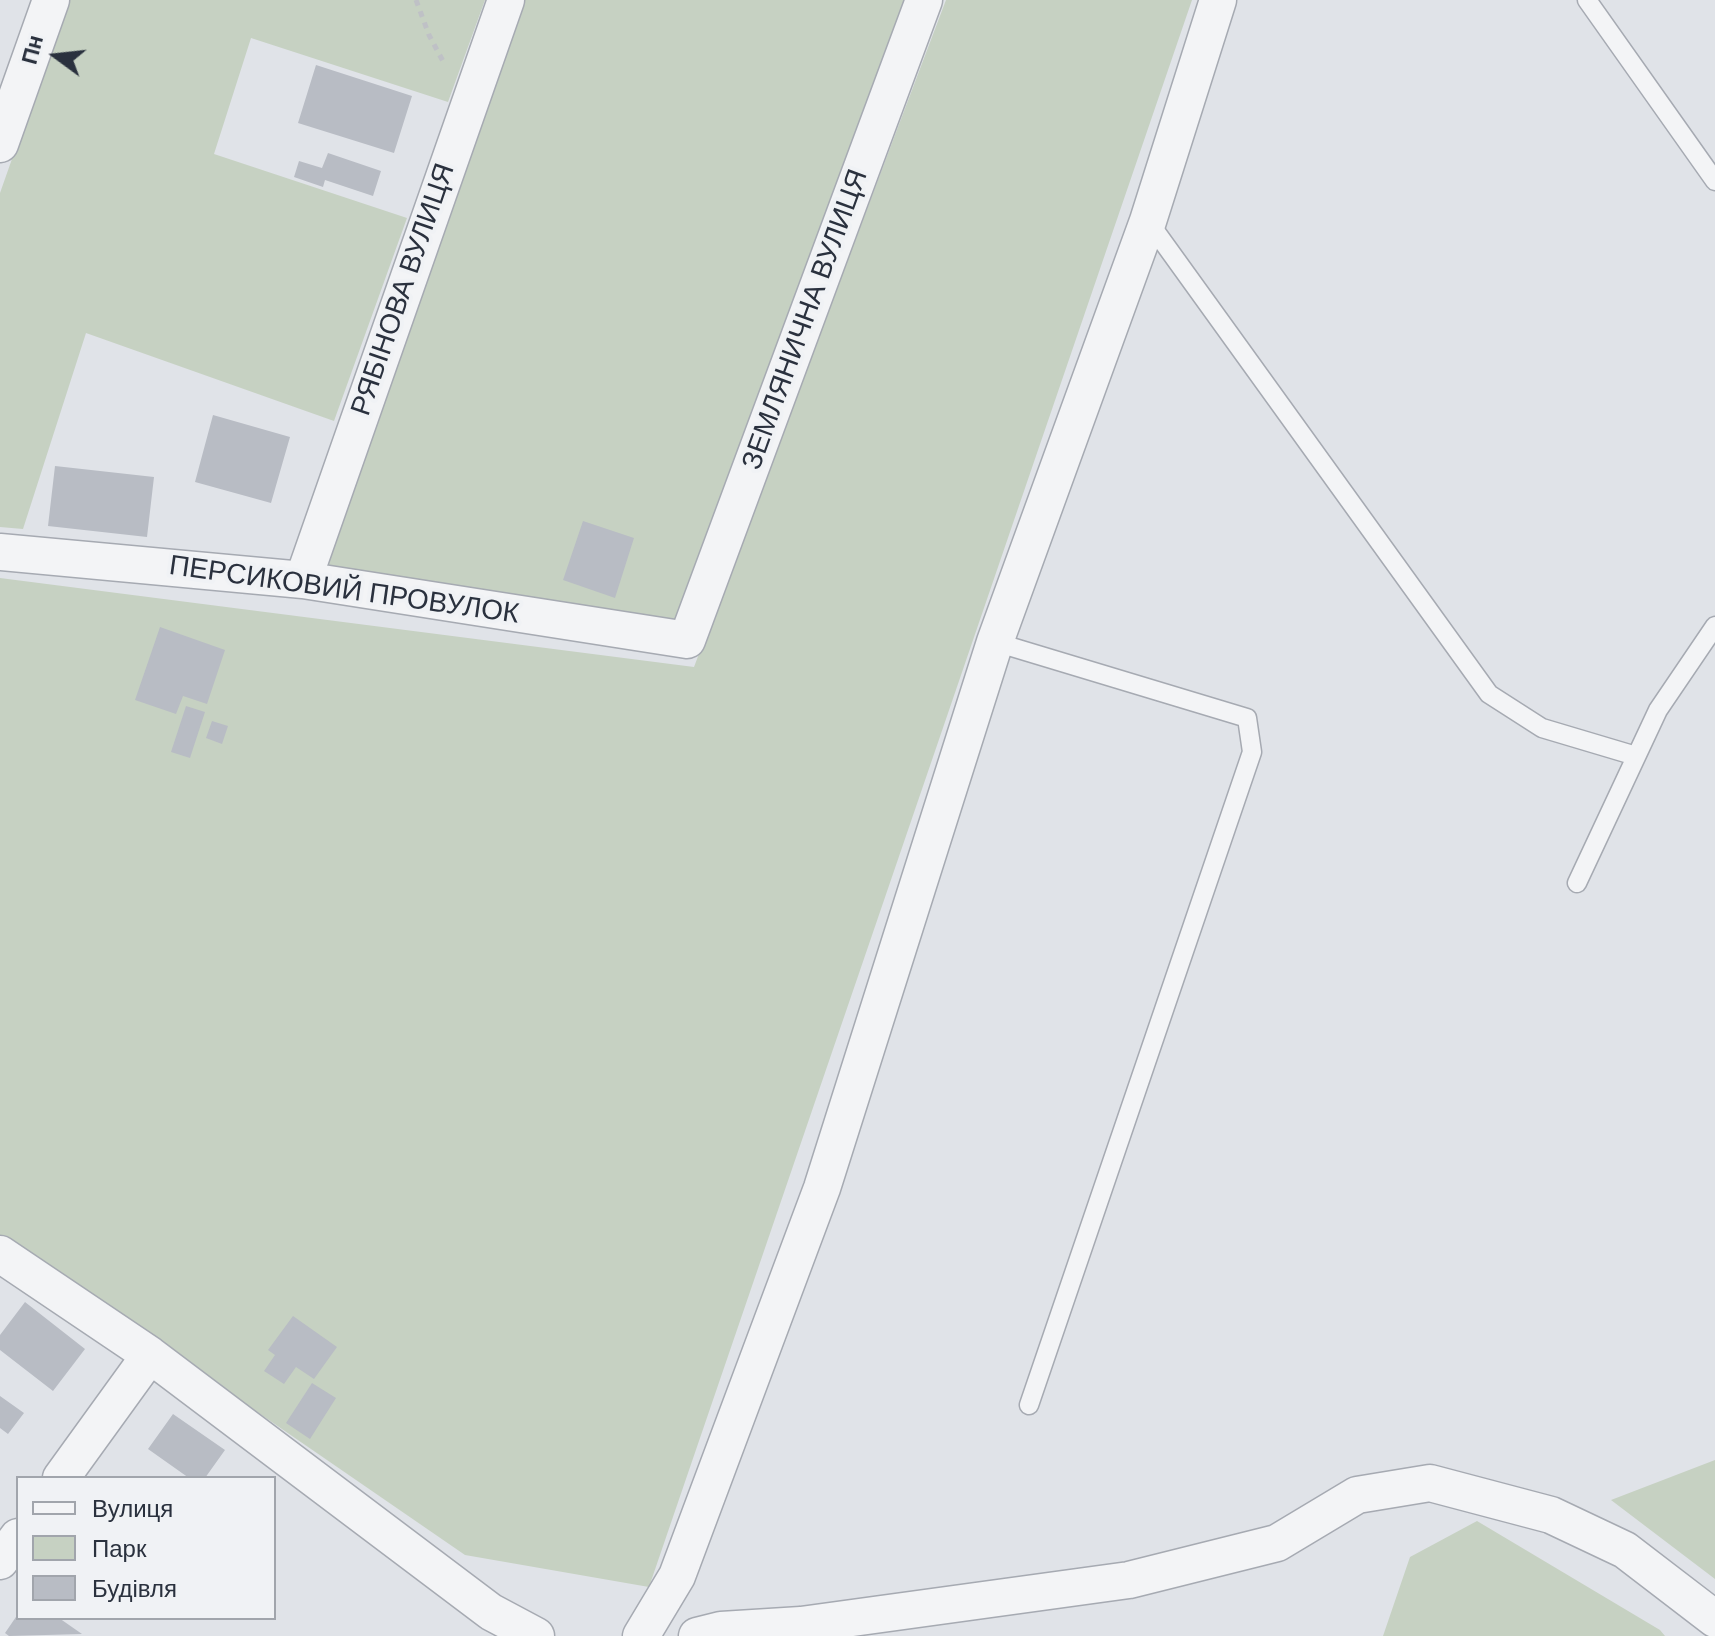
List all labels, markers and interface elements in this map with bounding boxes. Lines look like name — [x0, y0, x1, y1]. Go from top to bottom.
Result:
north arrow — [16, 16, 96, 96]
text: Пн — [15, 32, 50, 67]
street label: РЯБІНОВА ВУЛИЦЯ — [345, 160, 463, 420]
street label: ЗЕМЛЯНИЧНА ВУЛИЦЯ — [736, 165, 876, 475]
street label: ПЕРСИКОВИЙ ПРОВУЛОК — [167, 550, 521, 632]
legend — [16, 1476, 276, 1620]
text: Вулиця — [92, 1493, 173, 1524]
text: Парк — [92, 1533, 146, 1564]
text: Будівля — [92, 1573, 177, 1604]

